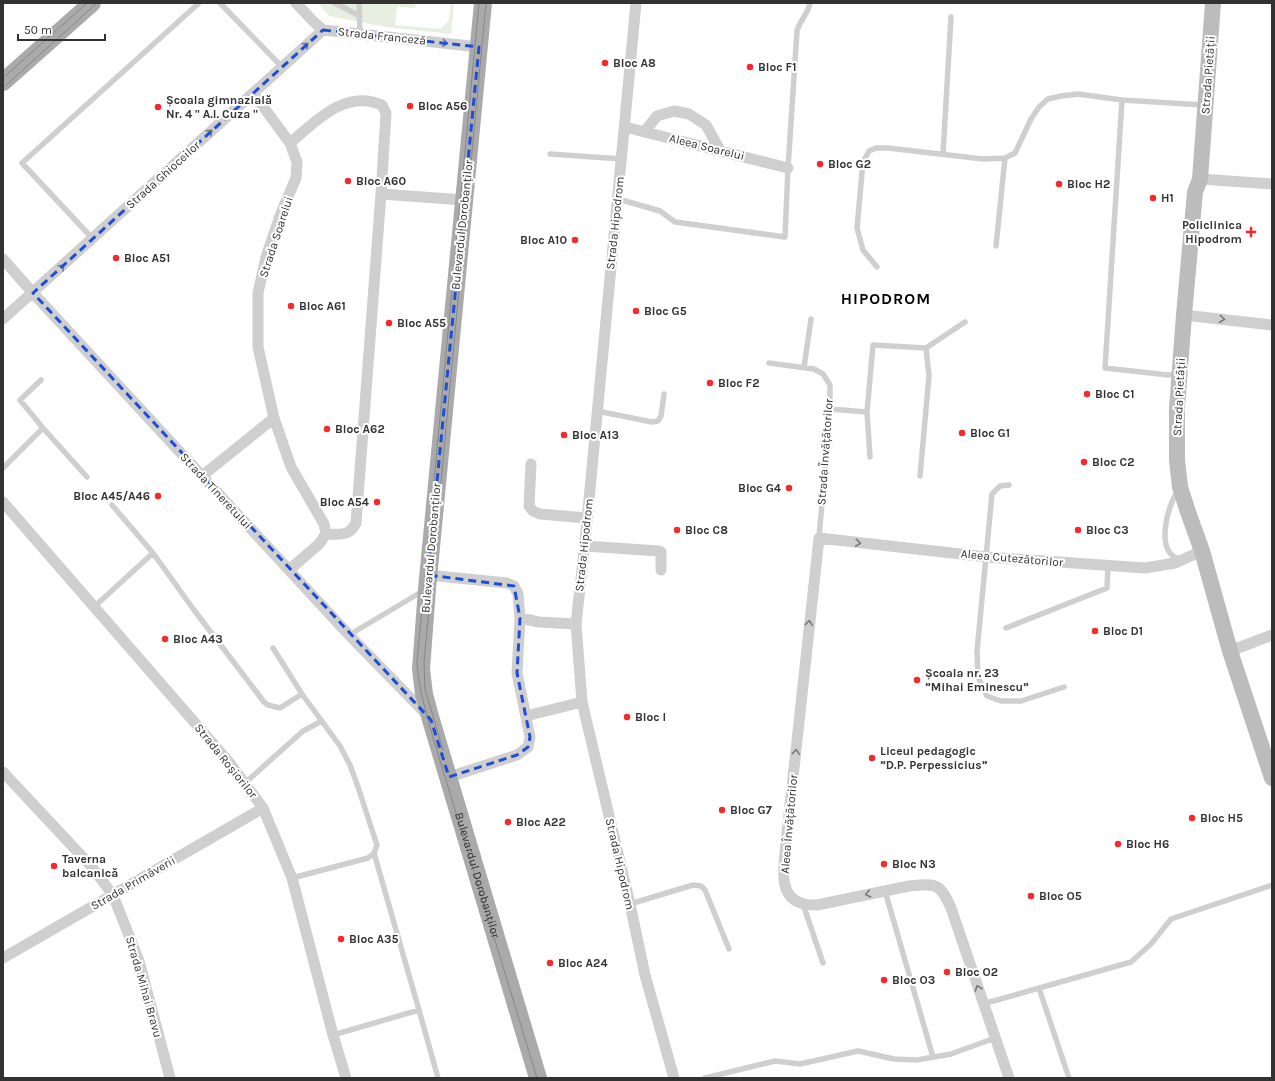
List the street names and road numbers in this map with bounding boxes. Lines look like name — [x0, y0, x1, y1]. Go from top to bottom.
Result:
street label: Strada Franceză — [337, 24, 427, 48]
street label: Strada Pietății — [1198, 35, 1218, 115]
street label: Aleea Soarelui — [668, 131, 746, 163]
street label: Strada Ghioceilor — [123, 138, 203, 212]
street label: Bulevardul Dorobanților — [448, 159, 476, 291]
street label: Strada Hipodrom — [603, 176, 627, 270]
street label: Strada Soarelui — [256, 195, 296, 279]
street label: Strada Pietății — [1170, 357, 1188, 437]
street label: Strada Învățătorilor — [814, 398, 836, 506]
street label: Strada Tineretului — [177, 450, 255, 532]
street label: Bulevardul Dorobanților — [418, 482, 444, 614]
street label: Strada Hipodrom — [572, 498, 596, 592]
street label: Aleea Cutezătorilor — [960, 547, 1065, 570]
street label: Strada Roșiorilor — [192, 721, 261, 802]
street label: Aleea Învățătorilor — [778, 773, 800, 874]
street label: Bulevardul Dorobanților — [452, 811, 503, 940]
street label: Strada Hipodrom — [603, 817, 637, 911]
street label: Strada Primăverii — [88, 853, 178, 913]
street label: Strada Mihai Bravu — [123, 935, 165, 1039]

